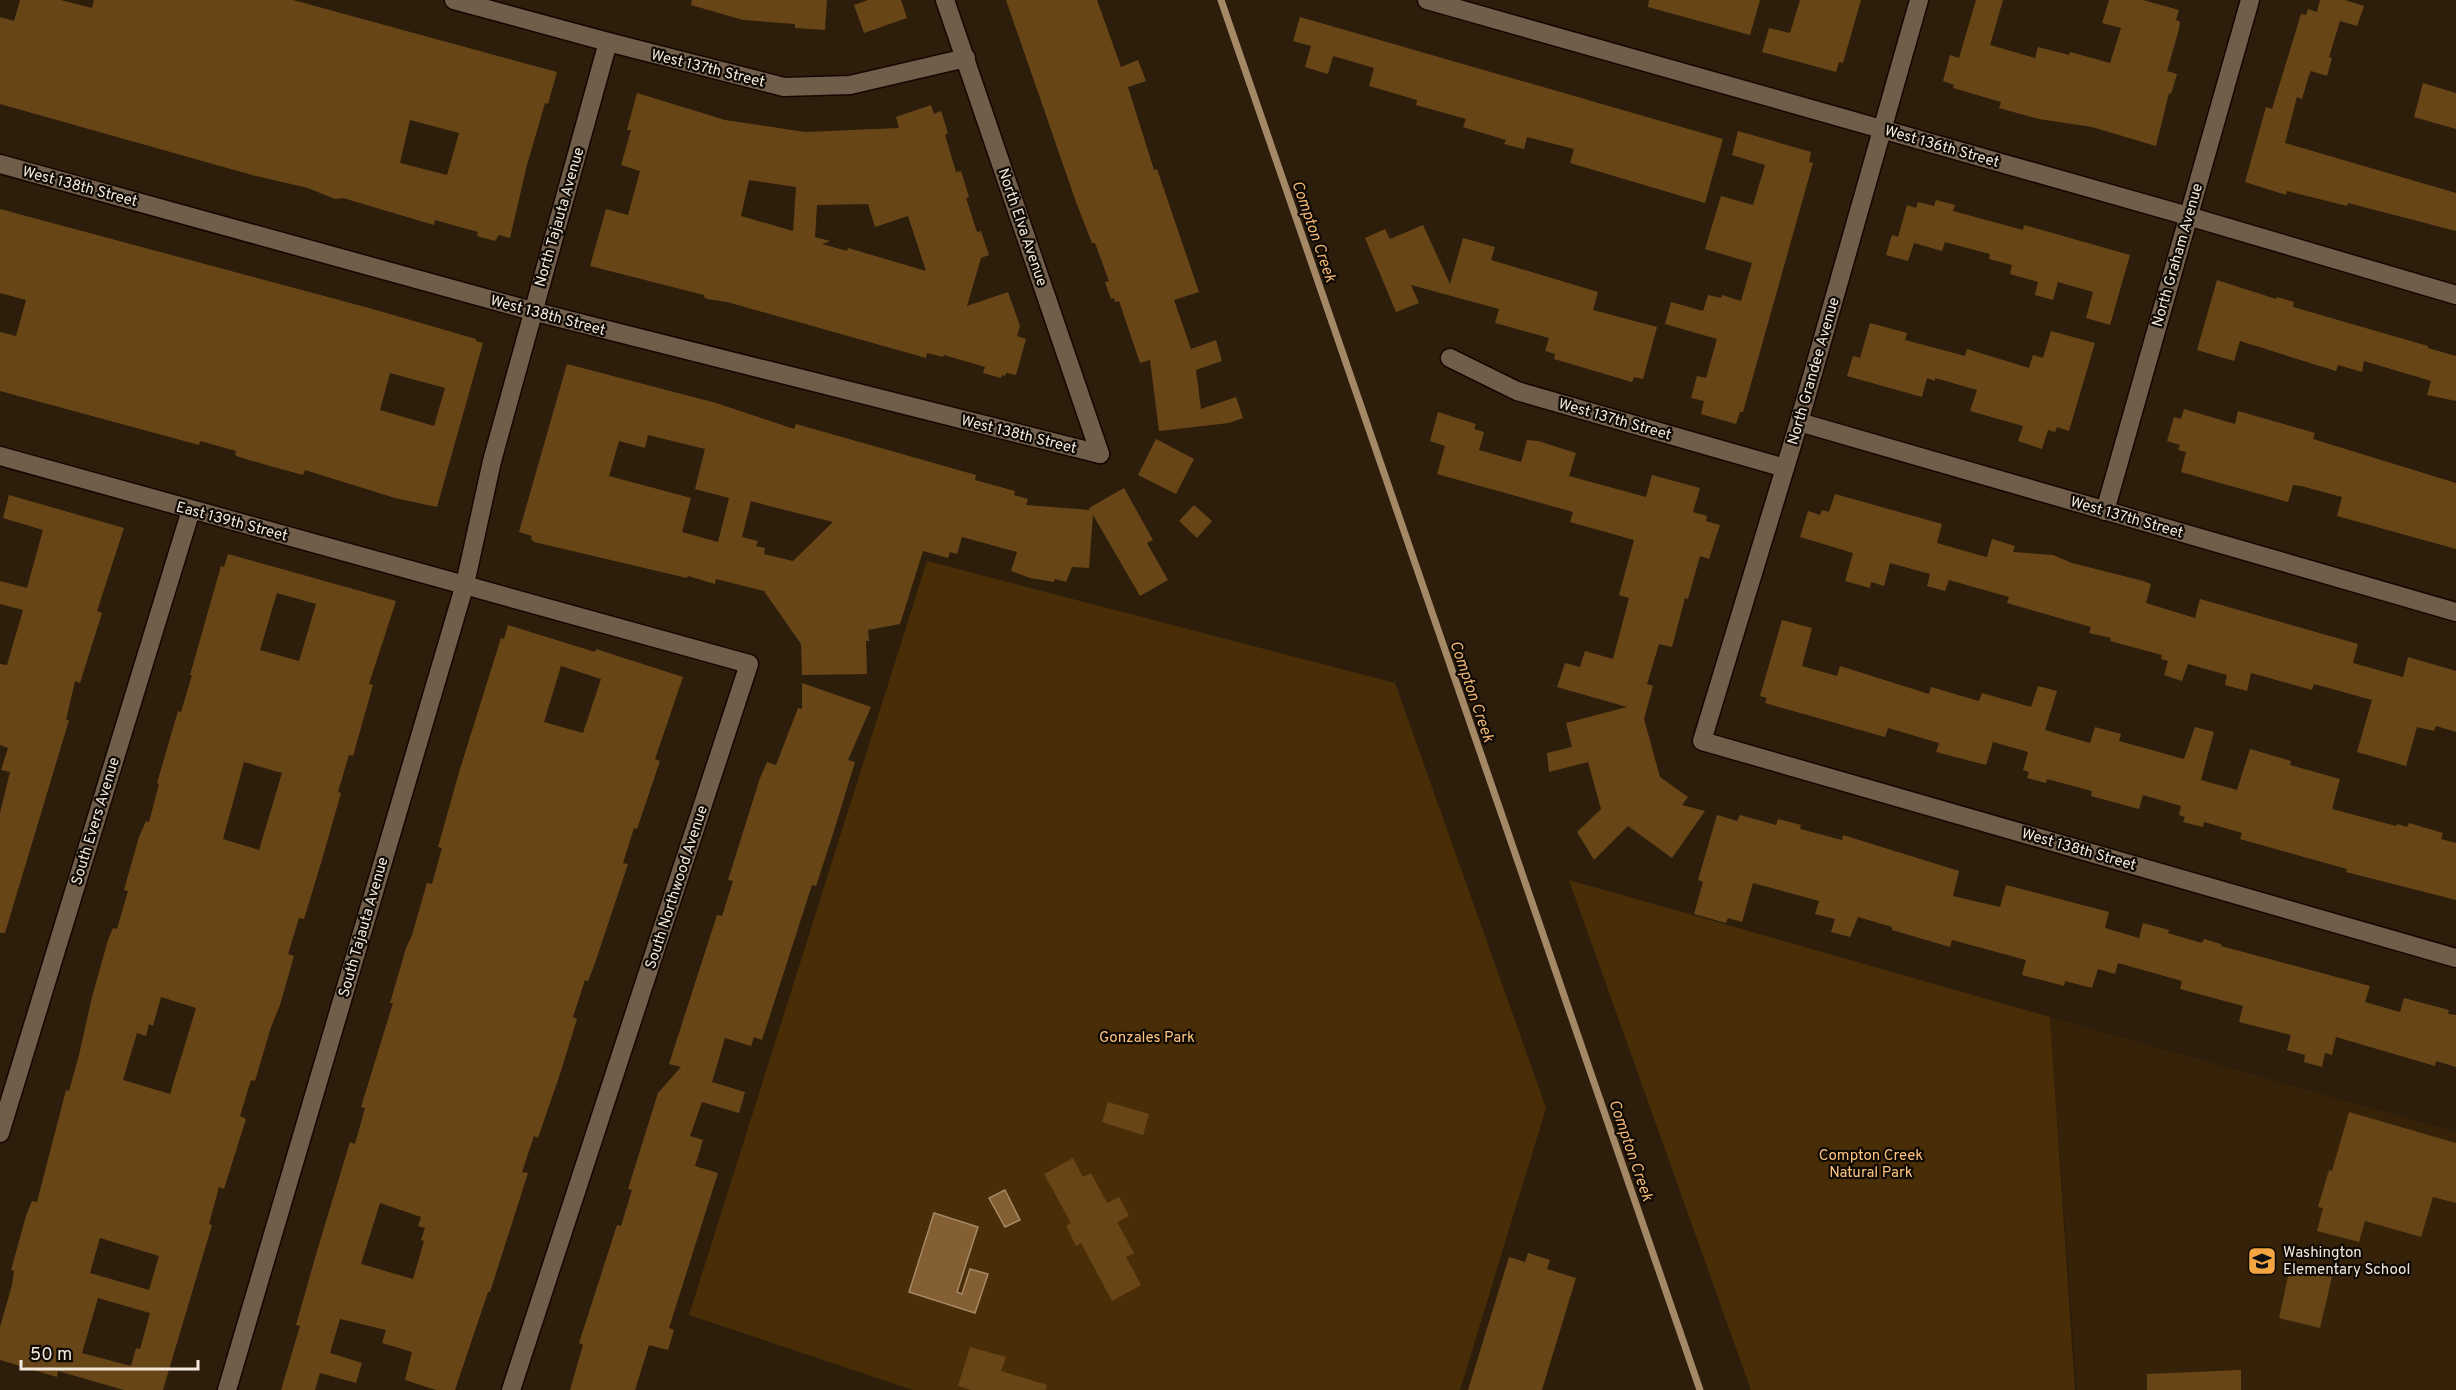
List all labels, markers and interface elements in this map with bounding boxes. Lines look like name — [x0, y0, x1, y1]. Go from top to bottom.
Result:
street label: West 137th Street — [649, 46, 767, 93]
street label: West 136th Street — [1882, 122, 2001, 173]
street label: North Tajauta Avenue — [531, 145, 589, 289]
street label: West 138th Street — [20, 163, 139, 212]
street label: North Elva Avenue — [992, 166, 1051, 289]
water label: Compton Creek — [1286, 178, 1340, 286]
street label: North Graham Avenue — [2149, 181, 2208, 329]
street label: West 138th Street — [488, 292, 607, 341]
street label: North Grandee Avenue — [1784, 295, 1845, 448]
street label: West 137th Street — [1556, 395, 1673, 446]
street label: West 138th Street — [959, 412, 1078, 459]
street label: West 137th Street — [2068, 493, 2185, 544]
street label: East 139th Street — [174, 498, 290, 546]
water label: Compton Creek — [1444, 638, 1498, 746]
street label: South Evers Avenue — [68, 755, 125, 888]
street label: South Northwood Avenue — [642, 803, 713, 972]
street label: West 138th Street — [2019, 825, 2138, 876]
street label: South Tajauta Avenue — [335, 855, 394, 1000]
park label: Gonzales Park — [1099, 1029, 1195, 1048]
water label: Compton Creek — [1603, 1097, 1657, 1205]
park label: Compton Creek Natural Park — [1819, 1147, 1923, 1183]
place label: Washington Elementary School — [2283, 1244, 2410, 1280]
school or university icon: Washington Elementary School — [2246, 1245, 2278, 1277]
scale bar — [21, 1333, 198, 1371]
text: 50 m — [30, 1344, 72, 1367]

